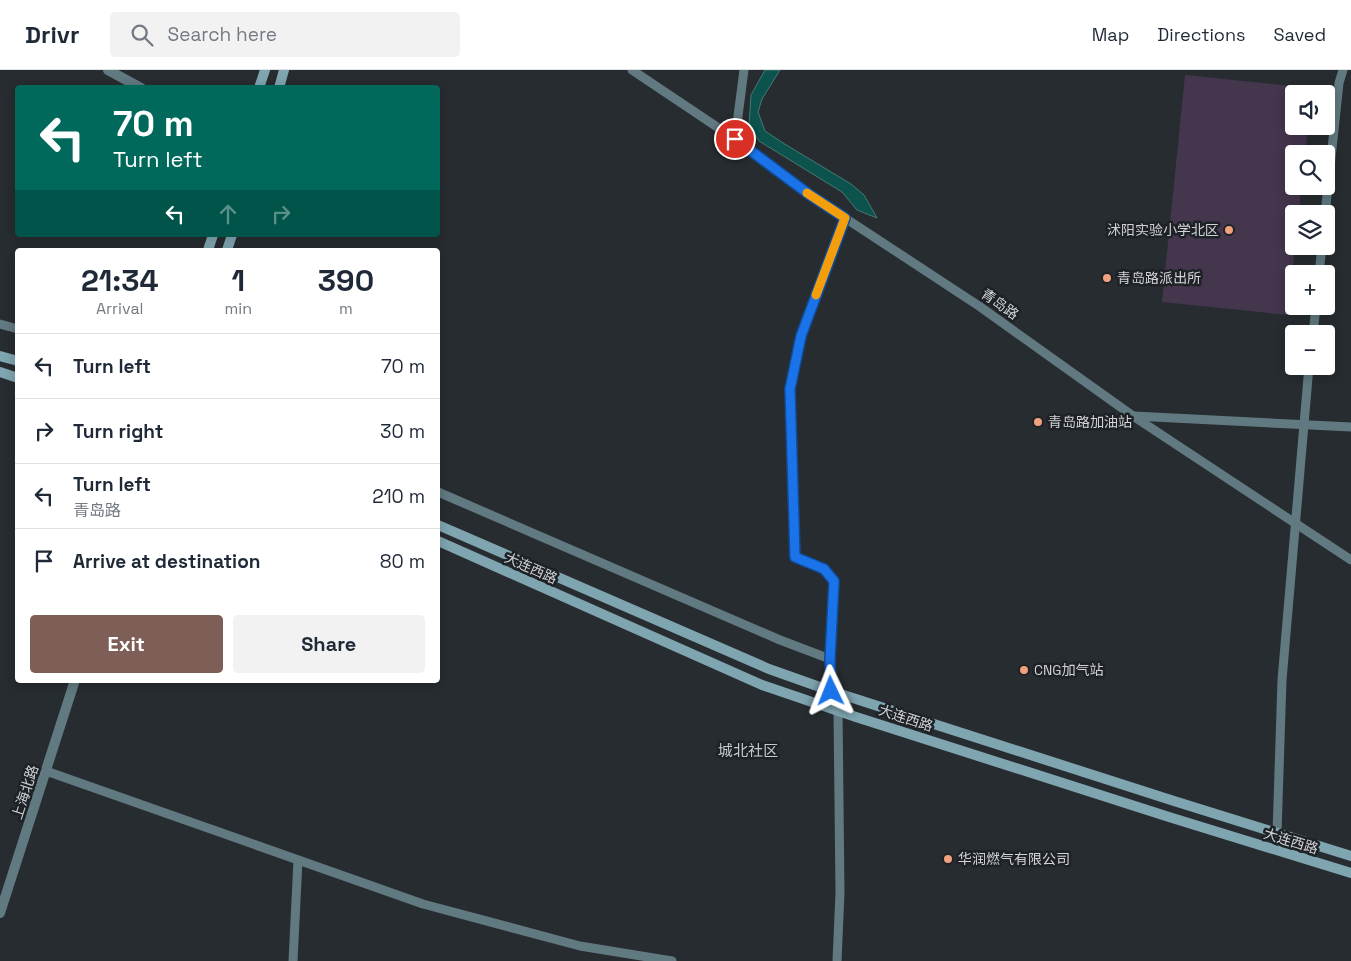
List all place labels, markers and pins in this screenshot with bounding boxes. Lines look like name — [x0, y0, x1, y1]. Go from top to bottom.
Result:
pin — [714, 118, 756, 160]
place label: 沭阳实验小学北区 — [1107, 221, 1219, 239]
marker: 沭阳实验小学北区 — [1223, 224, 1235, 236]
place label: 青岛路派出所 — [1117, 269, 1201, 287]
marker: 青岛路派出所 — [1101, 272, 1113, 284]
place label: 青岛路加油站 — [1048, 413, 1132, 431]
marker: 青岛路加油站 — [1032, 416, 1044, 428]
place label: CNG加气站 — [1034, 661, 1104, 679]
marker: CNG加气站 — [1018, 664, 1030, 676]
place label: 华润燃气有限公司 — [958, 850, 1070, 868]
marker: 华润燃气有限公司 — [942, 853, 954, 865]

